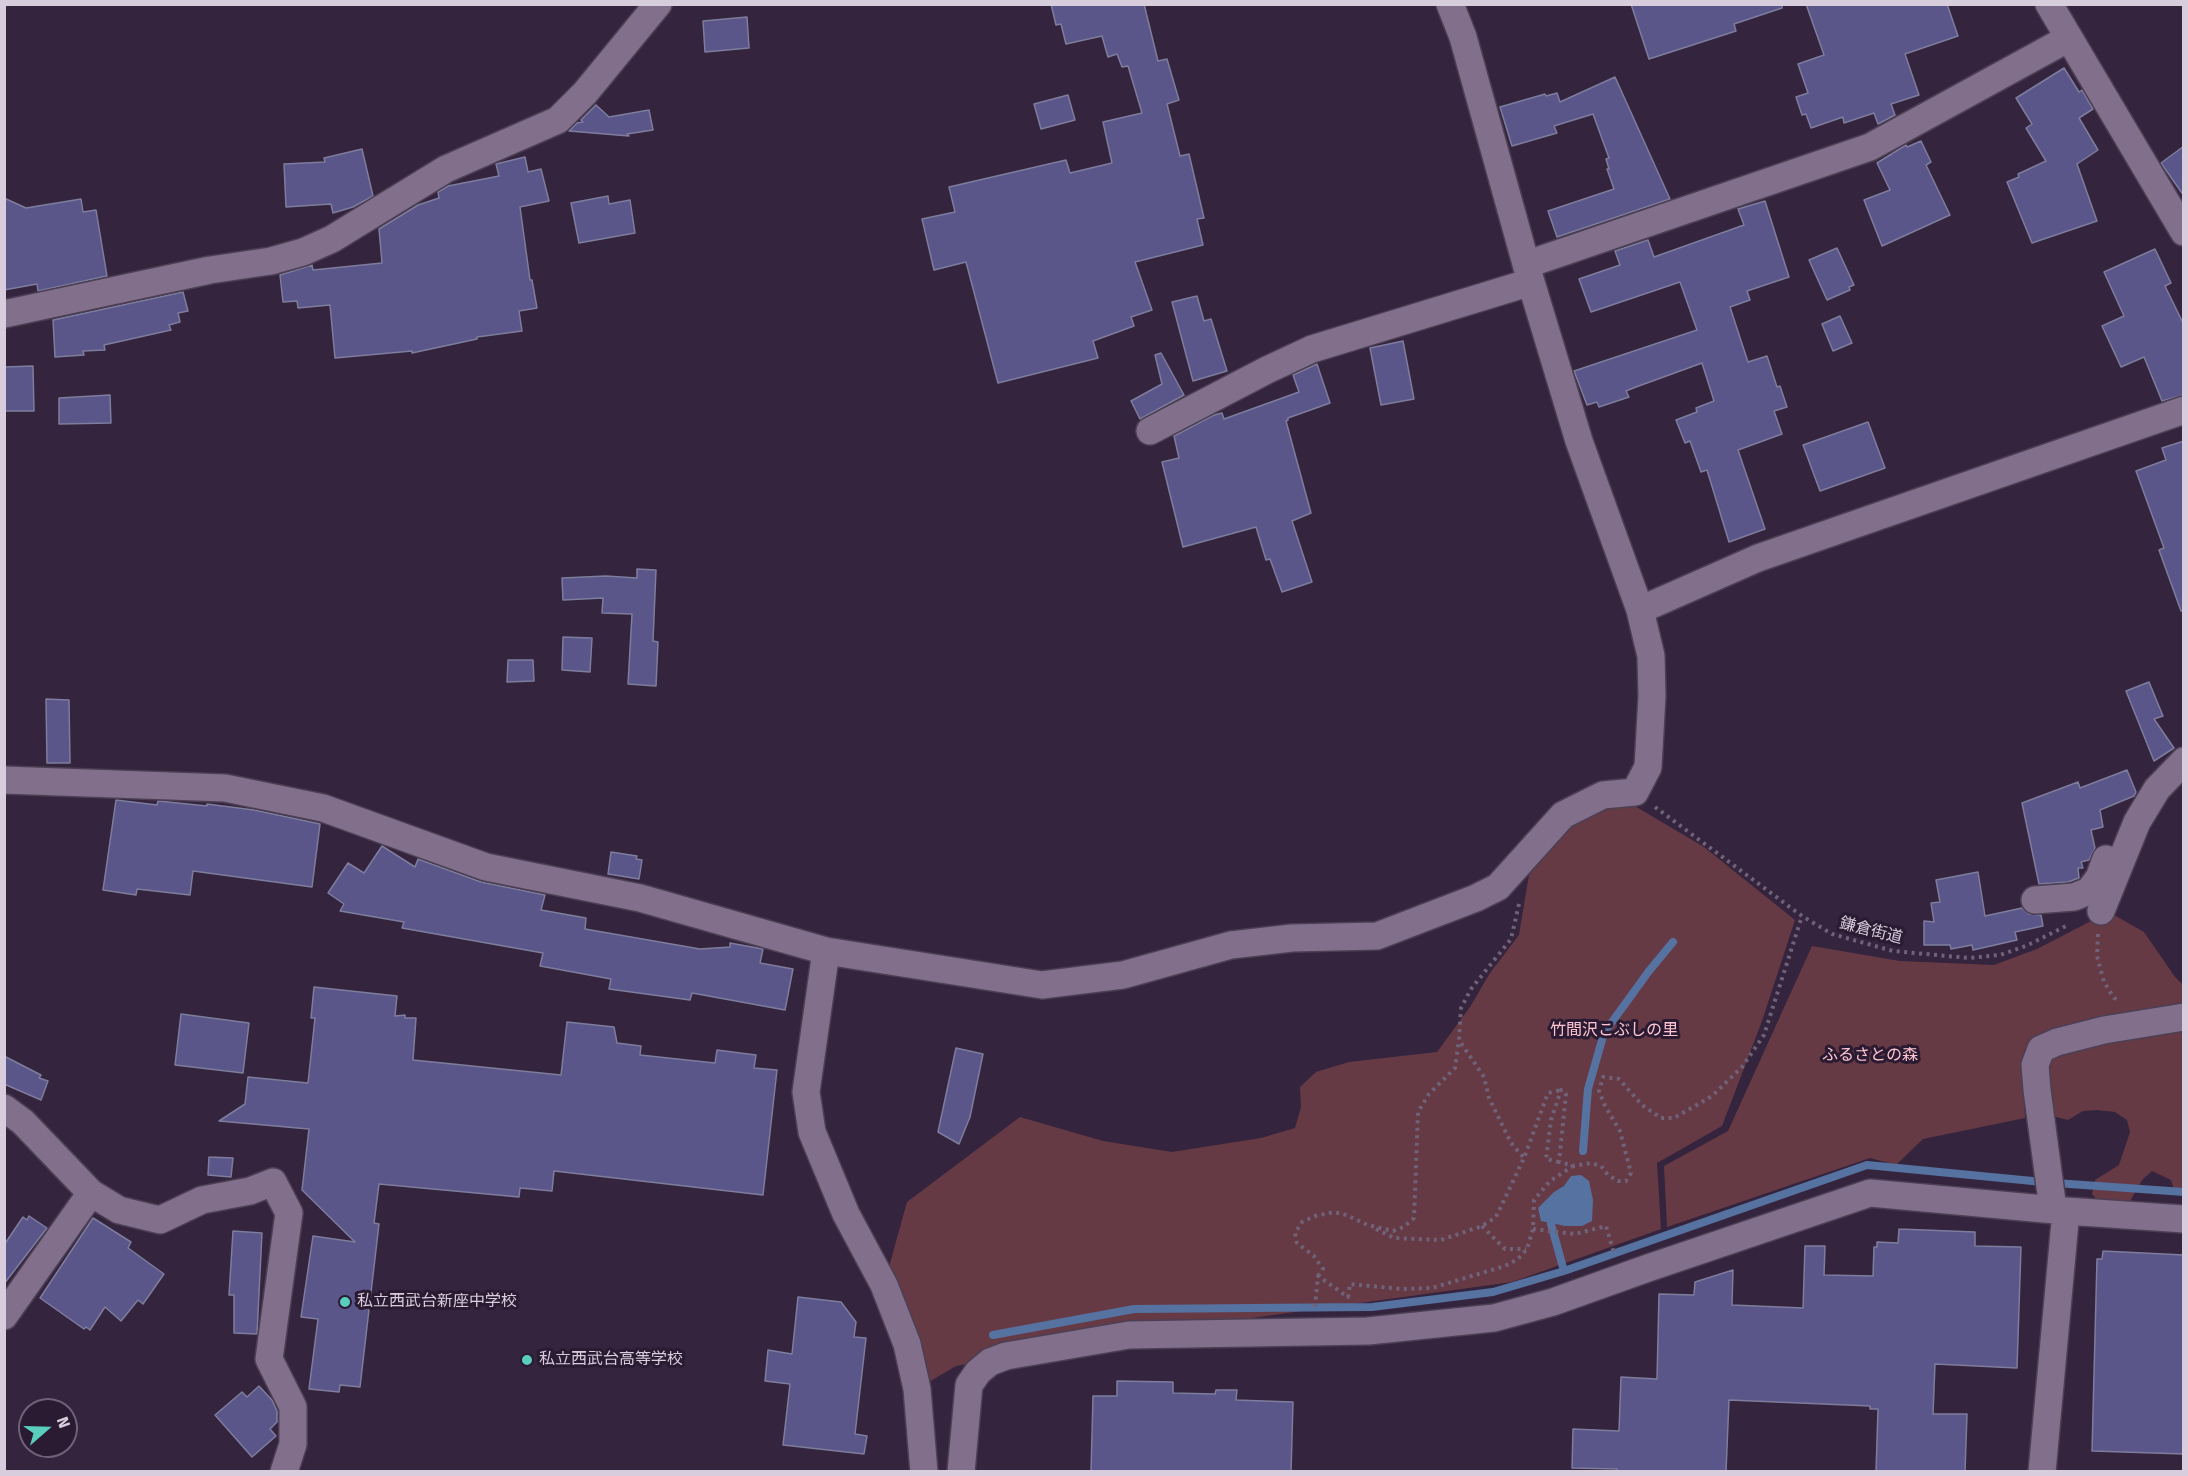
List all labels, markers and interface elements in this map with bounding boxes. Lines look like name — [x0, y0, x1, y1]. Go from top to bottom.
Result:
street label: 鎌倉街道 — [1838, 914, 1904, 948]
park label: 竹間沢こぶしの里 — [1550, 1021, 1678, 1041]
park label: ふるさとの森 — [1822, 1046, 1918, 1066]
place label: 私立西武台新座中学校 — [357, 1292, 517, 1312]
marker: 私立西武台新座中学校 — [338, 1295, 352, 1309]
place label: 私立西武台高等学校 — [539, 1350, 683, 1370]
marker: 私立西武台高等学校 — [520, 1353, 534, 1367]
north arrow — [18, 1398, 78, 1458]
text: N — [53, 1414, 74, 1431]

